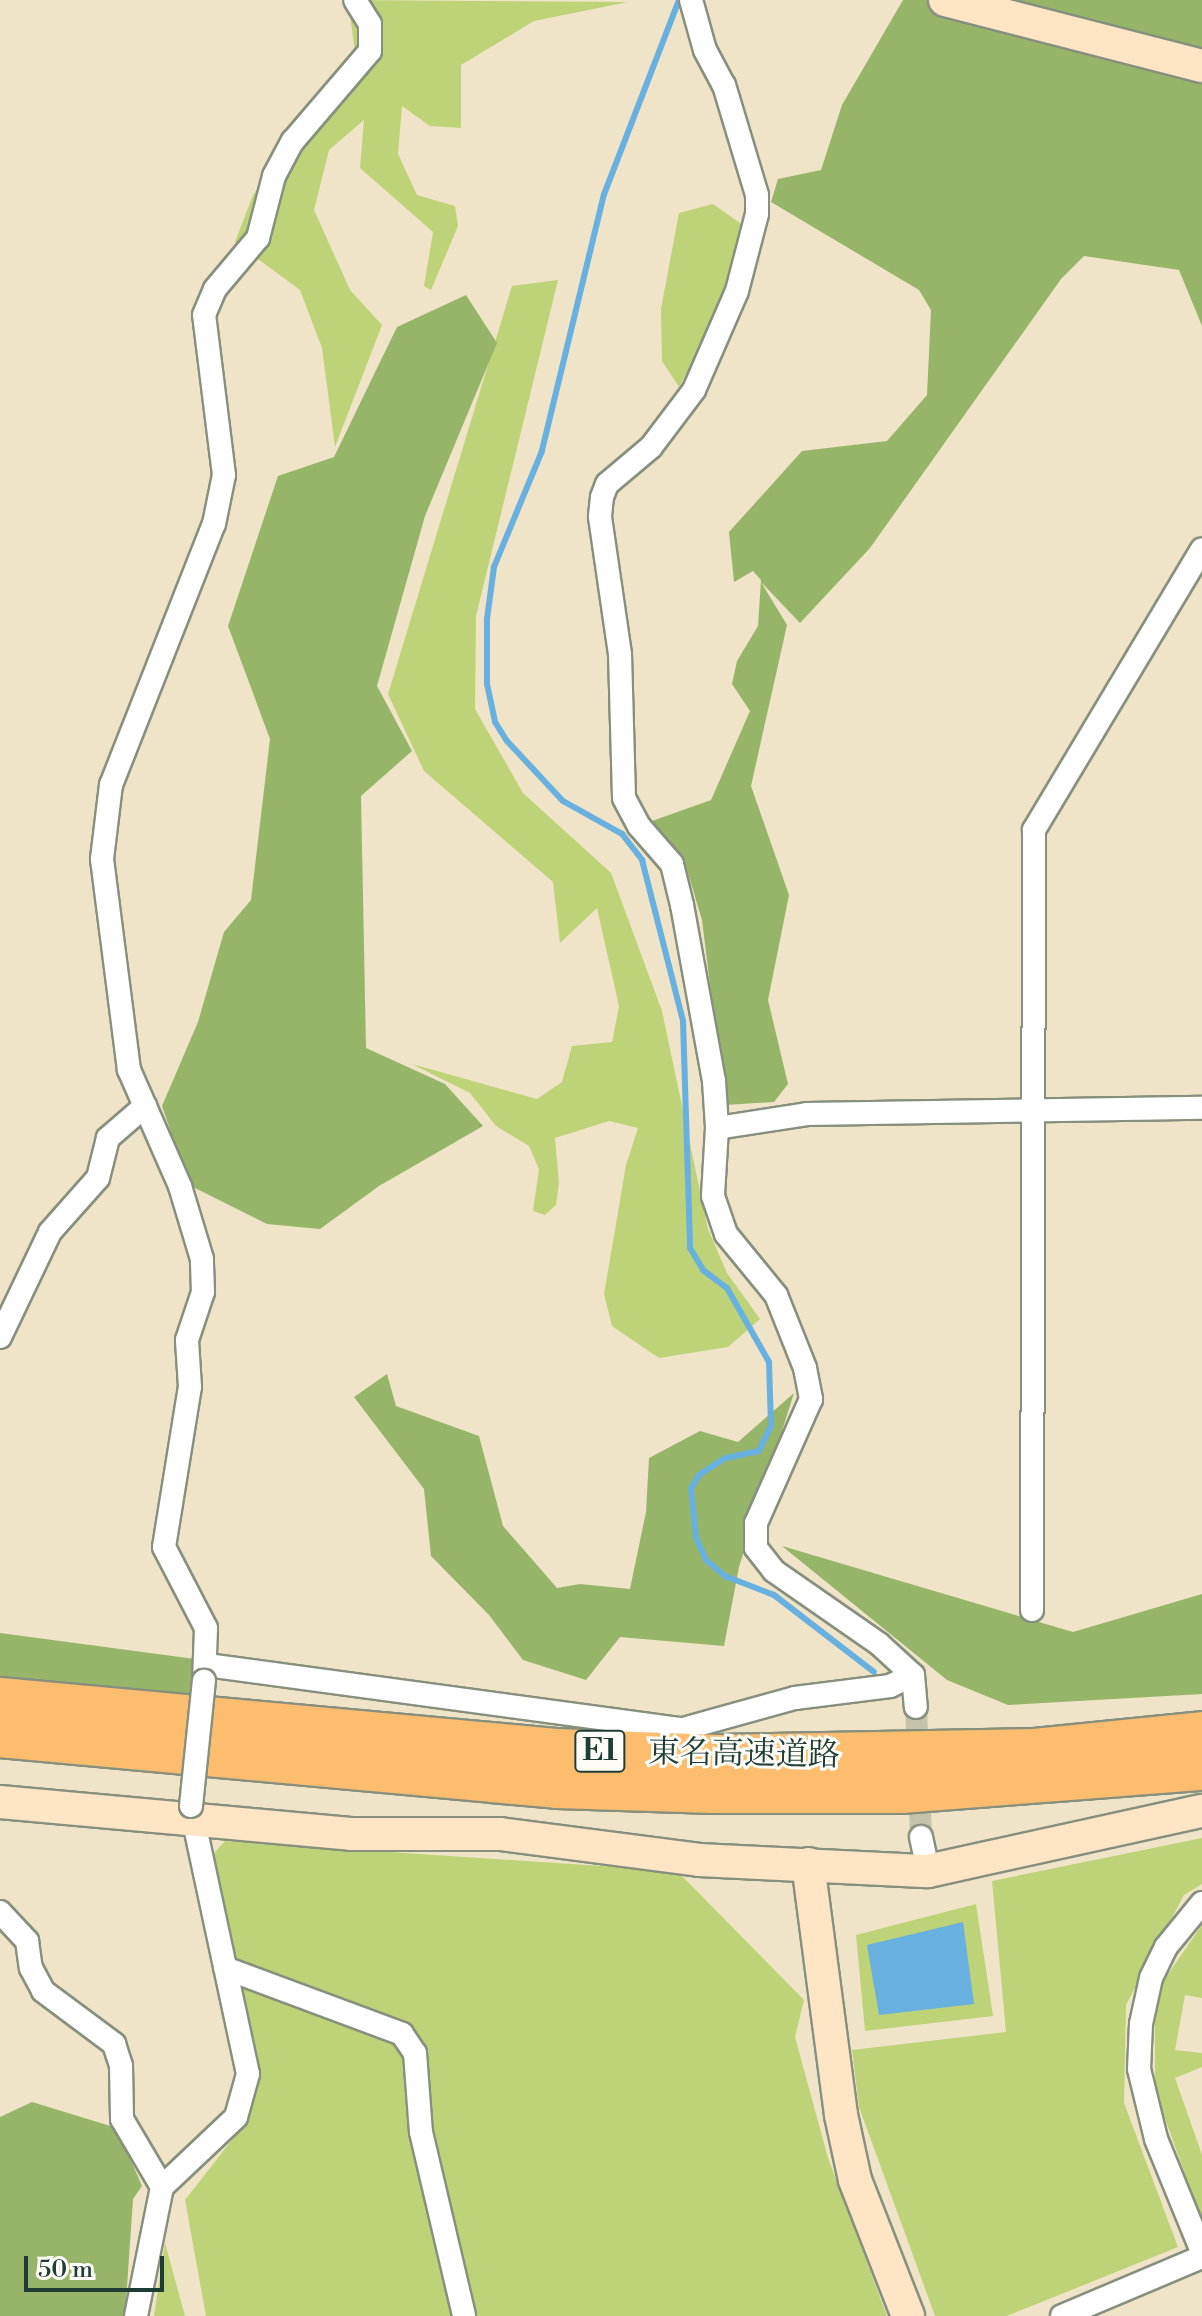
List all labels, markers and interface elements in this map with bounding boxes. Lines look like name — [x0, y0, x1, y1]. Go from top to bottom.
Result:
road number: E1 — [574, 1725, 626, 1777]
street label: 東名高速道路 — [648, 1733, 840, 1775]
scale bar — [28, 2240, 168, 2290]
text: 50 m — [38, 2255, 93, 2285]

